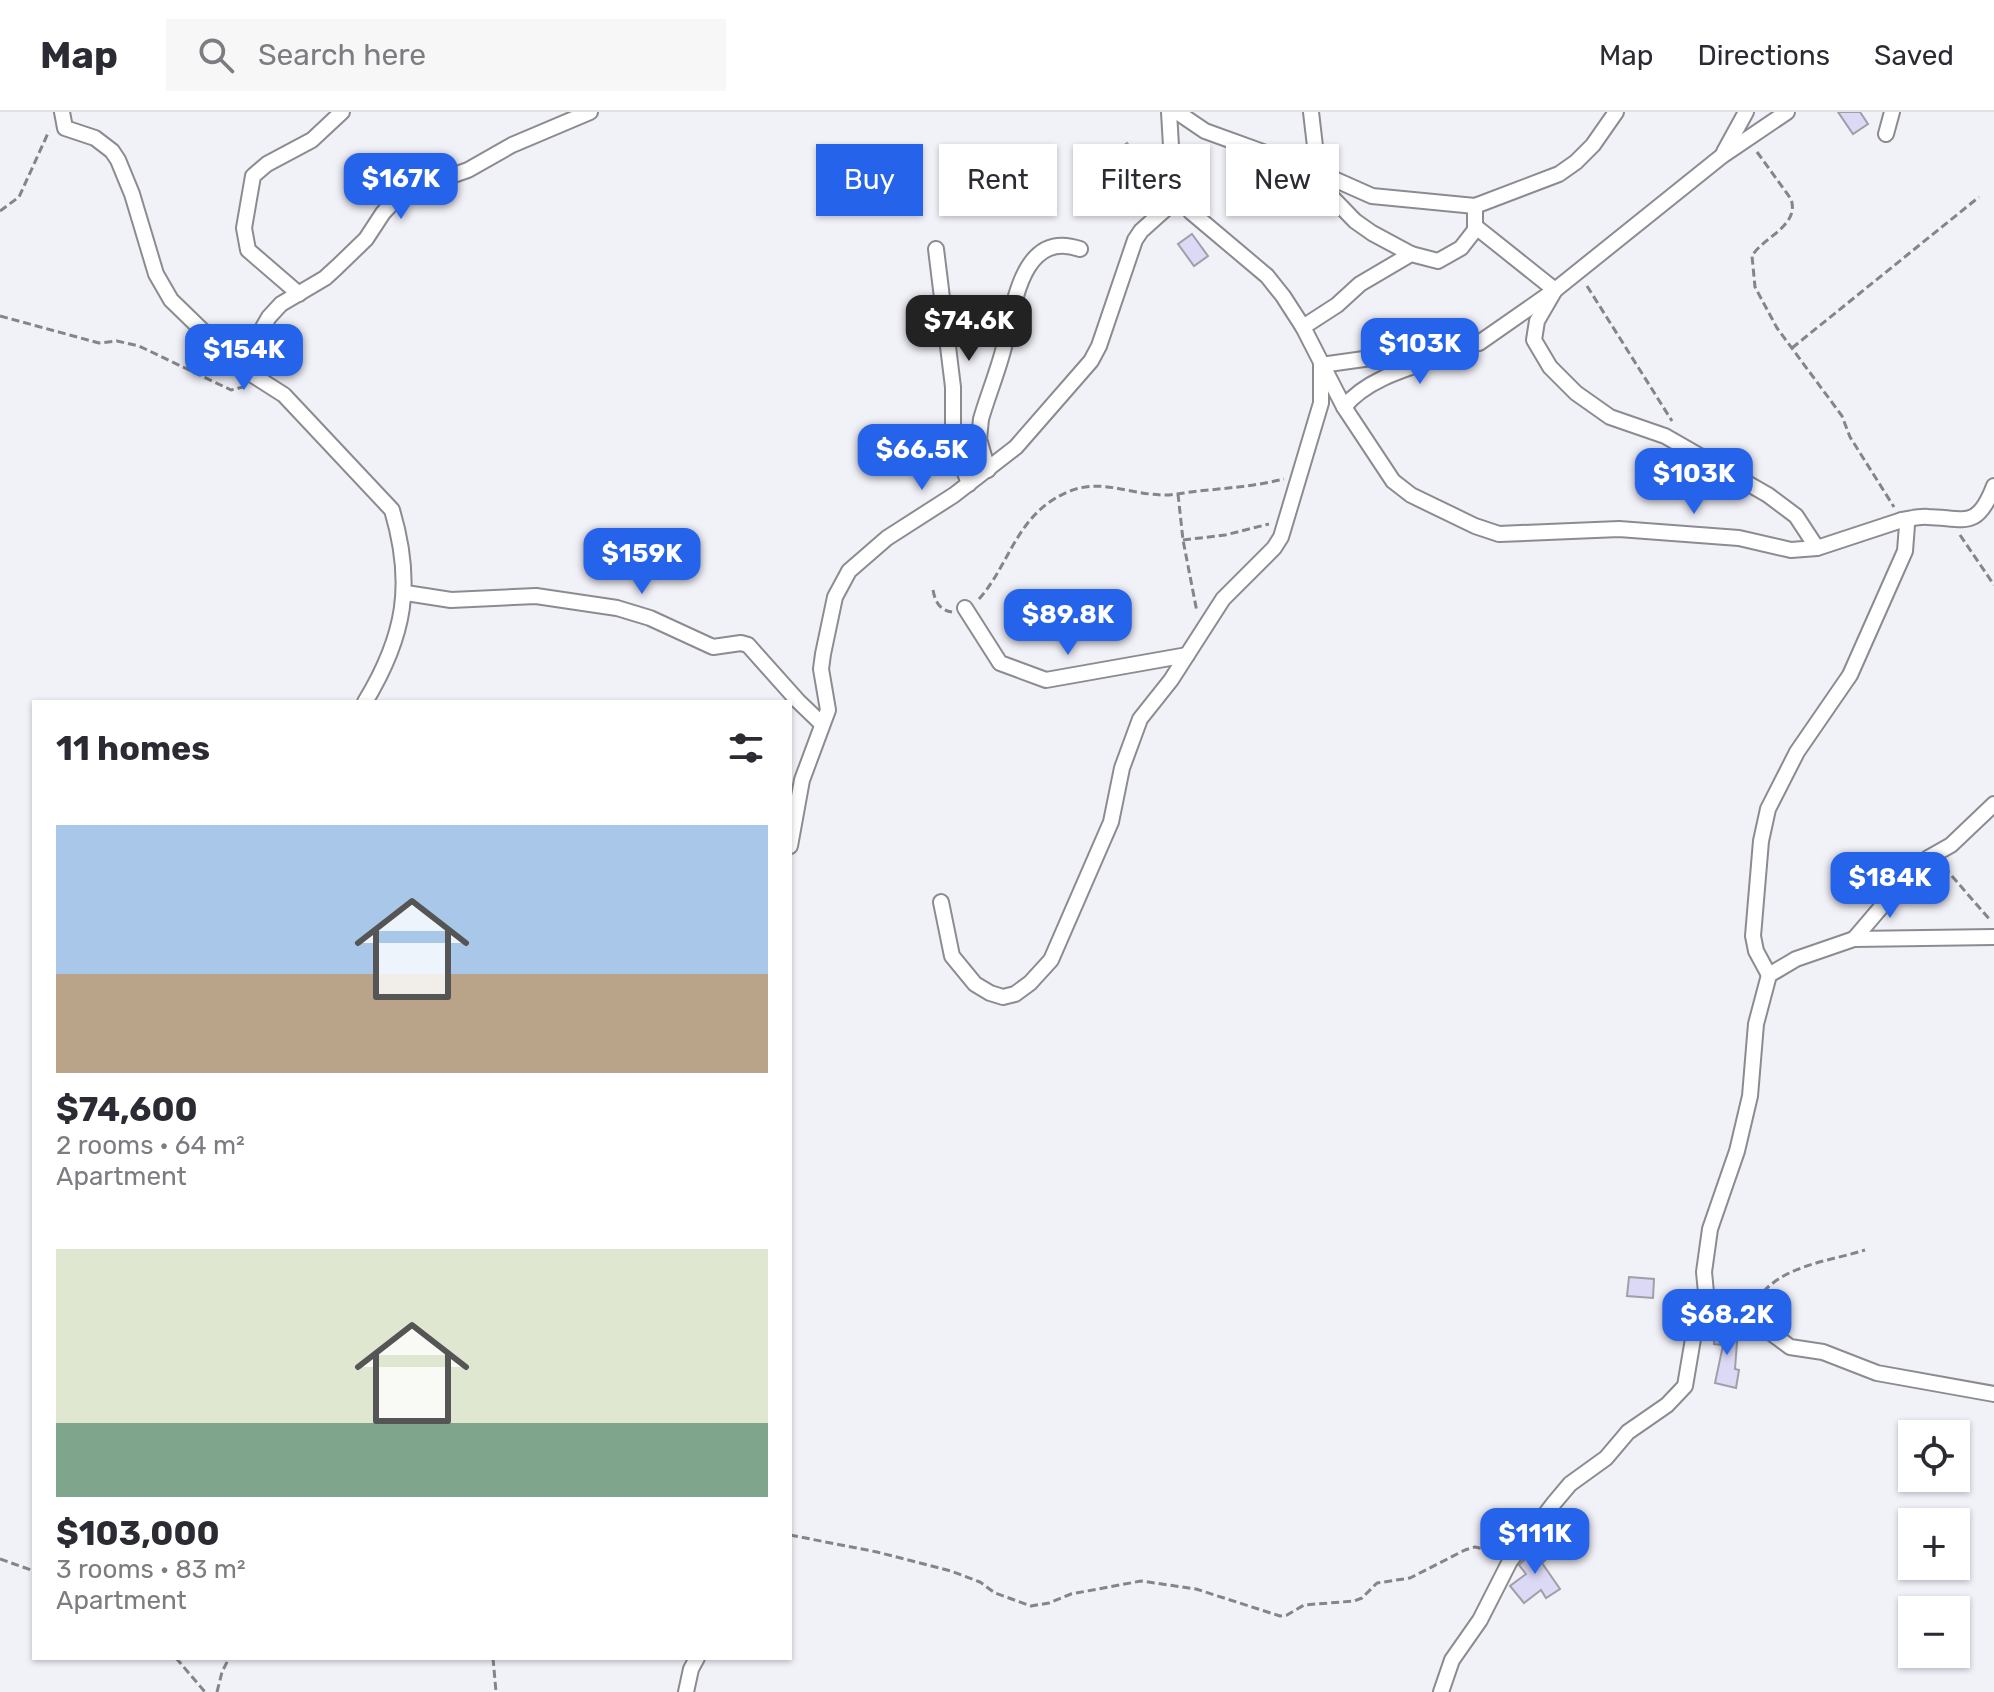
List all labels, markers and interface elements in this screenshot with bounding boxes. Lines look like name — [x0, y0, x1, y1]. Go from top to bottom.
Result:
search box — [166, 19, 726, 91]
text: Map — [40, 32, 118, 78]
icon: search — [194, 33, 238, 77]
text: Search here — [258, 37, 426, 73]
text: Map — [1599, 39, 1653, 72]
text: Directions — [1697, 39, 1830, 72]
text: Saved — [1874, 39, 1954, 72]
chip: Buy — [816, 144, 923, 216]
chip: Rent — [939, 144, 1057, 216]
chip: Filters — [1073, 144, 1210, 216]
chip: New — [1226, 144, 1339, 216]
pin: $167K — [345, 153, 457, 221]
text: $167K — [362, 163, 440, 194]
pin: $74.6K — [904, 295, 1034, 363]
text: $74.6K — [924, 305, 1014, 336]
pin: $103K — [1364, 318, 1476, 386]
pin: $154K — [188, 324, 300, 392]
text: $103K — [1379, 328, 1461, 359]
text: $154K — [203, 334, 285, 365]
pin: $66.5K — [857, 424, 987, 492]
text: $66.5K — [876, 434, 968, 465]
pin: $103K — [1638, 448, 1750, 516]
text: $103K — [1653, 458, 1735, 489]
pin: $159K — [586, 528, 698, 596]
text: $159K — [602, 538, 683, 569]
pin: $89.8K — [1003, 589, 1133, 657]
text: $89.8K — [1022, 599, 1114, 630]
icon: filters — [724, 726, 768, 770]
text: 11 homes — [56, 728, 210, 769]
pin: $184K — [1834, 852, 1946, 920]
text: $184K — [1849, 862, 1931, 893]
icon: home — [340, 877, 484, 1021]
text: $74,600 — [56, 1089, 198, 1130]
text: 2 rooms · 64 m² — [56, 1130, 245, 1161]
text: Apartment — [56, 1161, 187, 1192]
pin: $68.2K — [1662, 1289, 1792, 1357]
text: $68.2K — [1680, 1299, 1774, 1330]
icon: home — [340, 1301, 484, 1445]
map controls — [1898, 1420, 1970, 1668]
button: locate — [1898, 1420, 1970, 1492]
pin: $111K — [1479, 1508, 1591, 1576]
button: + — [1898, 1508, 1970, 1580]
text: $103,000 — [56, 1513, 220, 1554]
text: $111K — [1498, 1518, 1572, 1549]
text: 3 rooms · 83 m² — [56, 1554, 246, 1585]
text: Apartment — [56, 1585, 187, 1616]
button: − — [1898, 1596, 1970, 1668]

